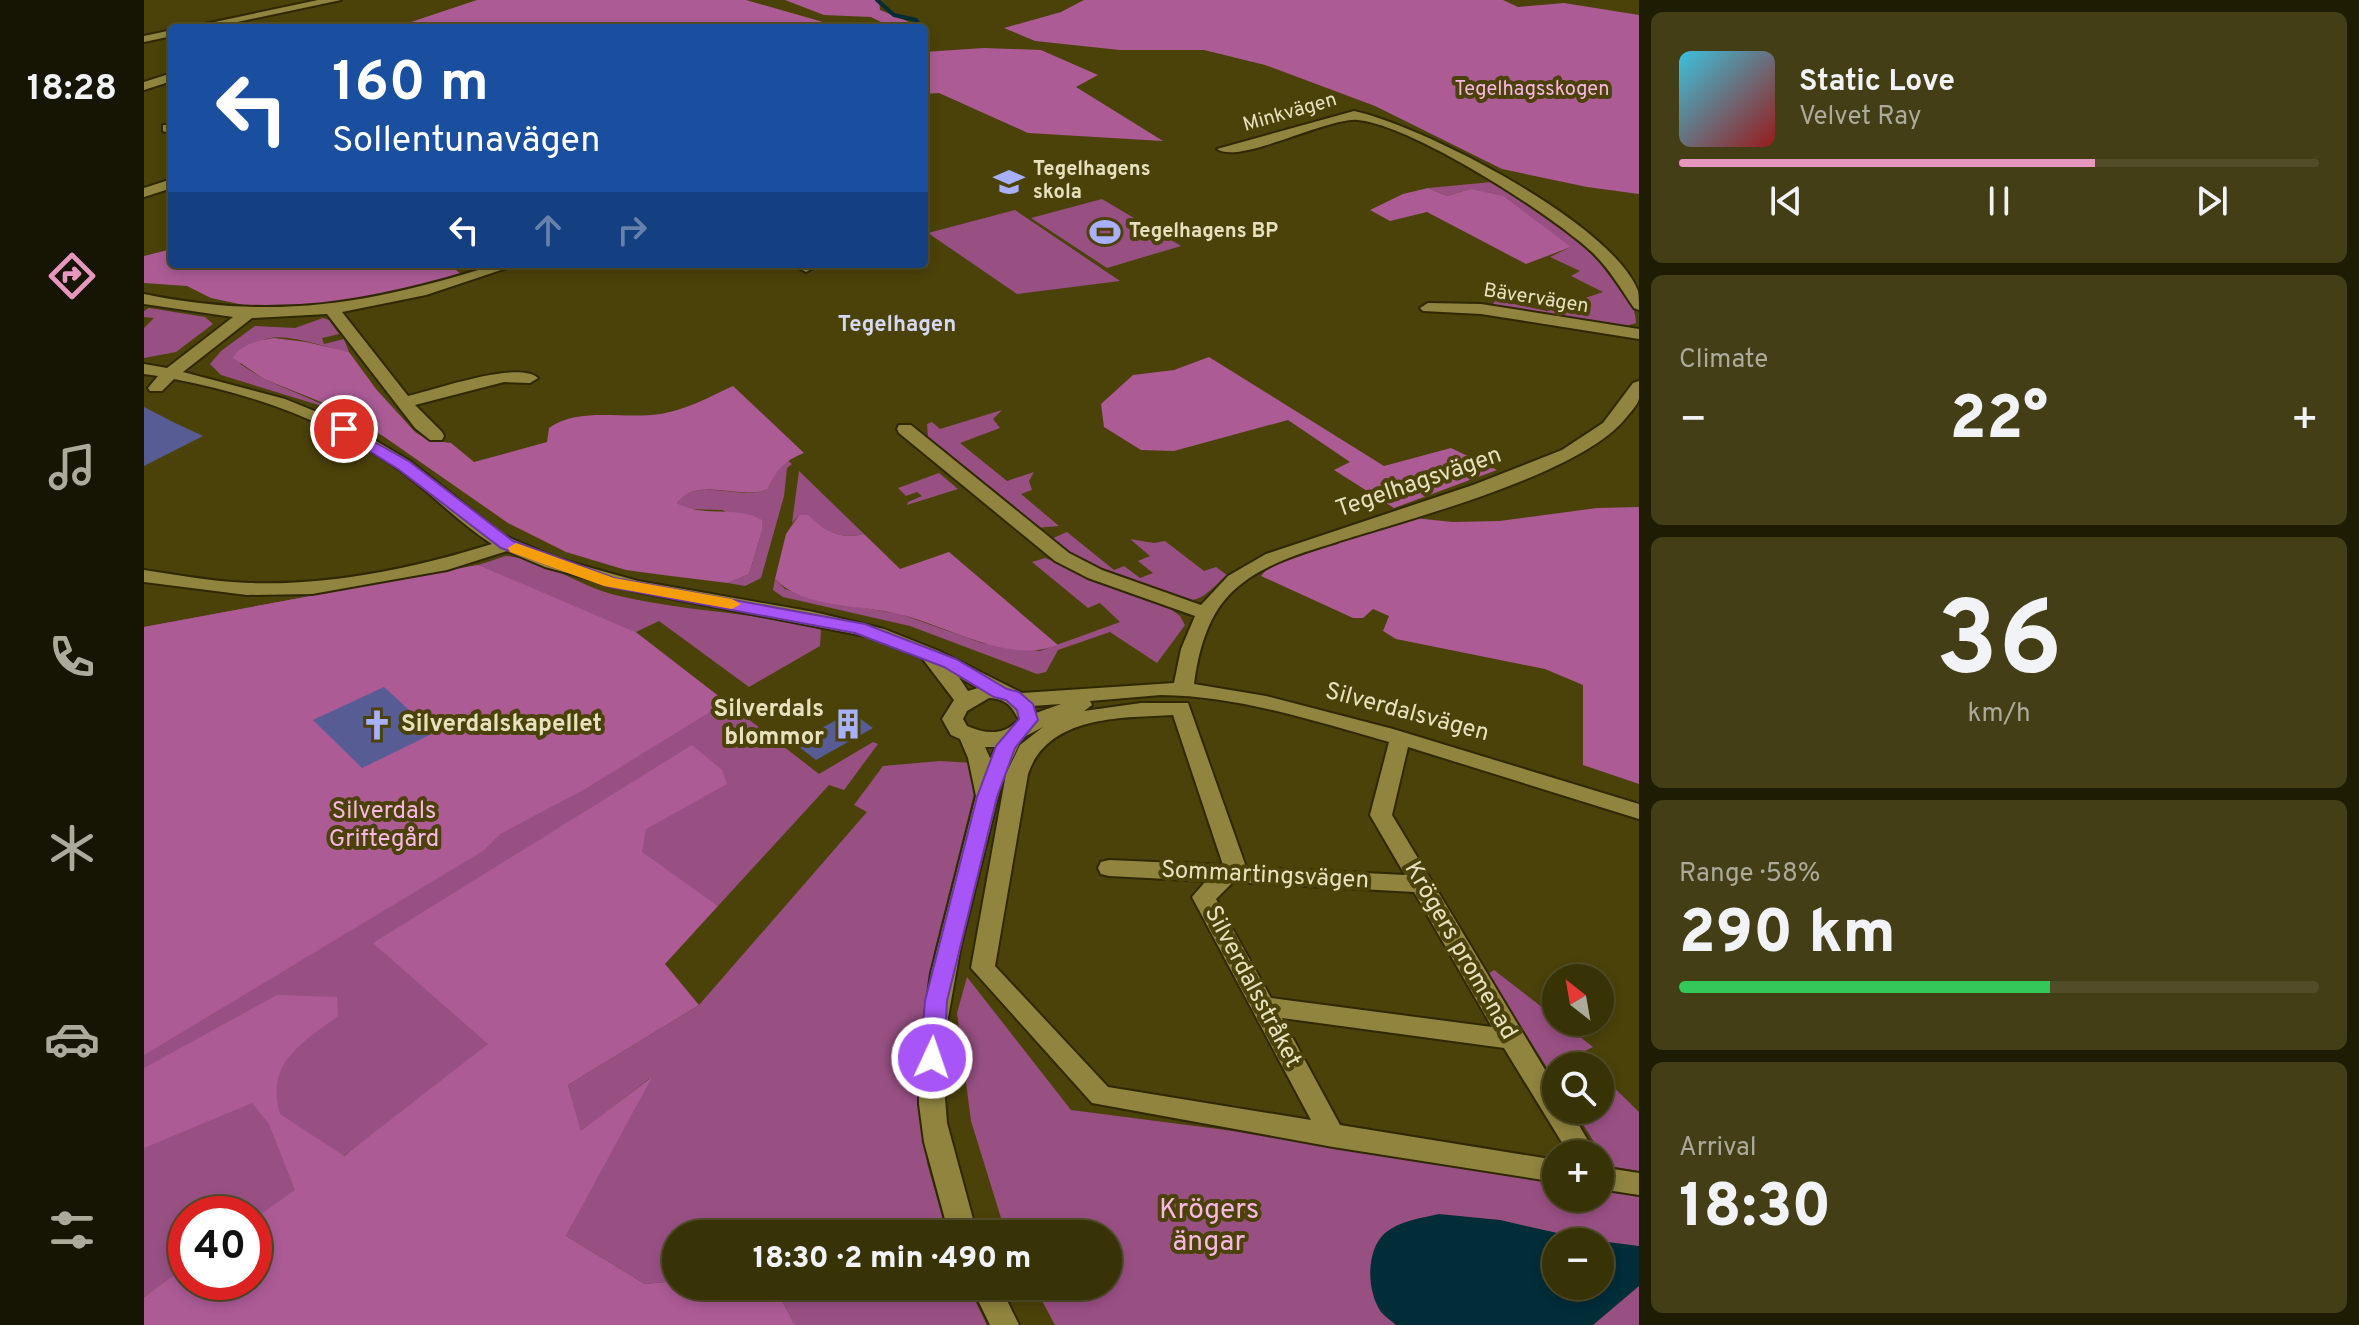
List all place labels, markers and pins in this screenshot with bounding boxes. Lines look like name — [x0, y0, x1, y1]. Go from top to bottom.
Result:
place label: Tegelhagens skola — [1033, 157, 1150, 206]
school or university icon: Tegelhagens skola — [992, 165, 1026, 199]
sports icon: Tegelhagens BP — [1088, 215, 1122, 249]
place label: Tegelhagens BP — [1129, 219, 1278, 245]
pin — [310, 395, 378, 463]
place label: Silverdals blommor — [714, 695, 824, 753]
building icon: Silverdals blommor — [831, 707, 865, 741]
church icon: Silverdalskapellet — [360, 708, 394, 742]
place label: Silverdalskapellet — [401, 710, 602, 740]

